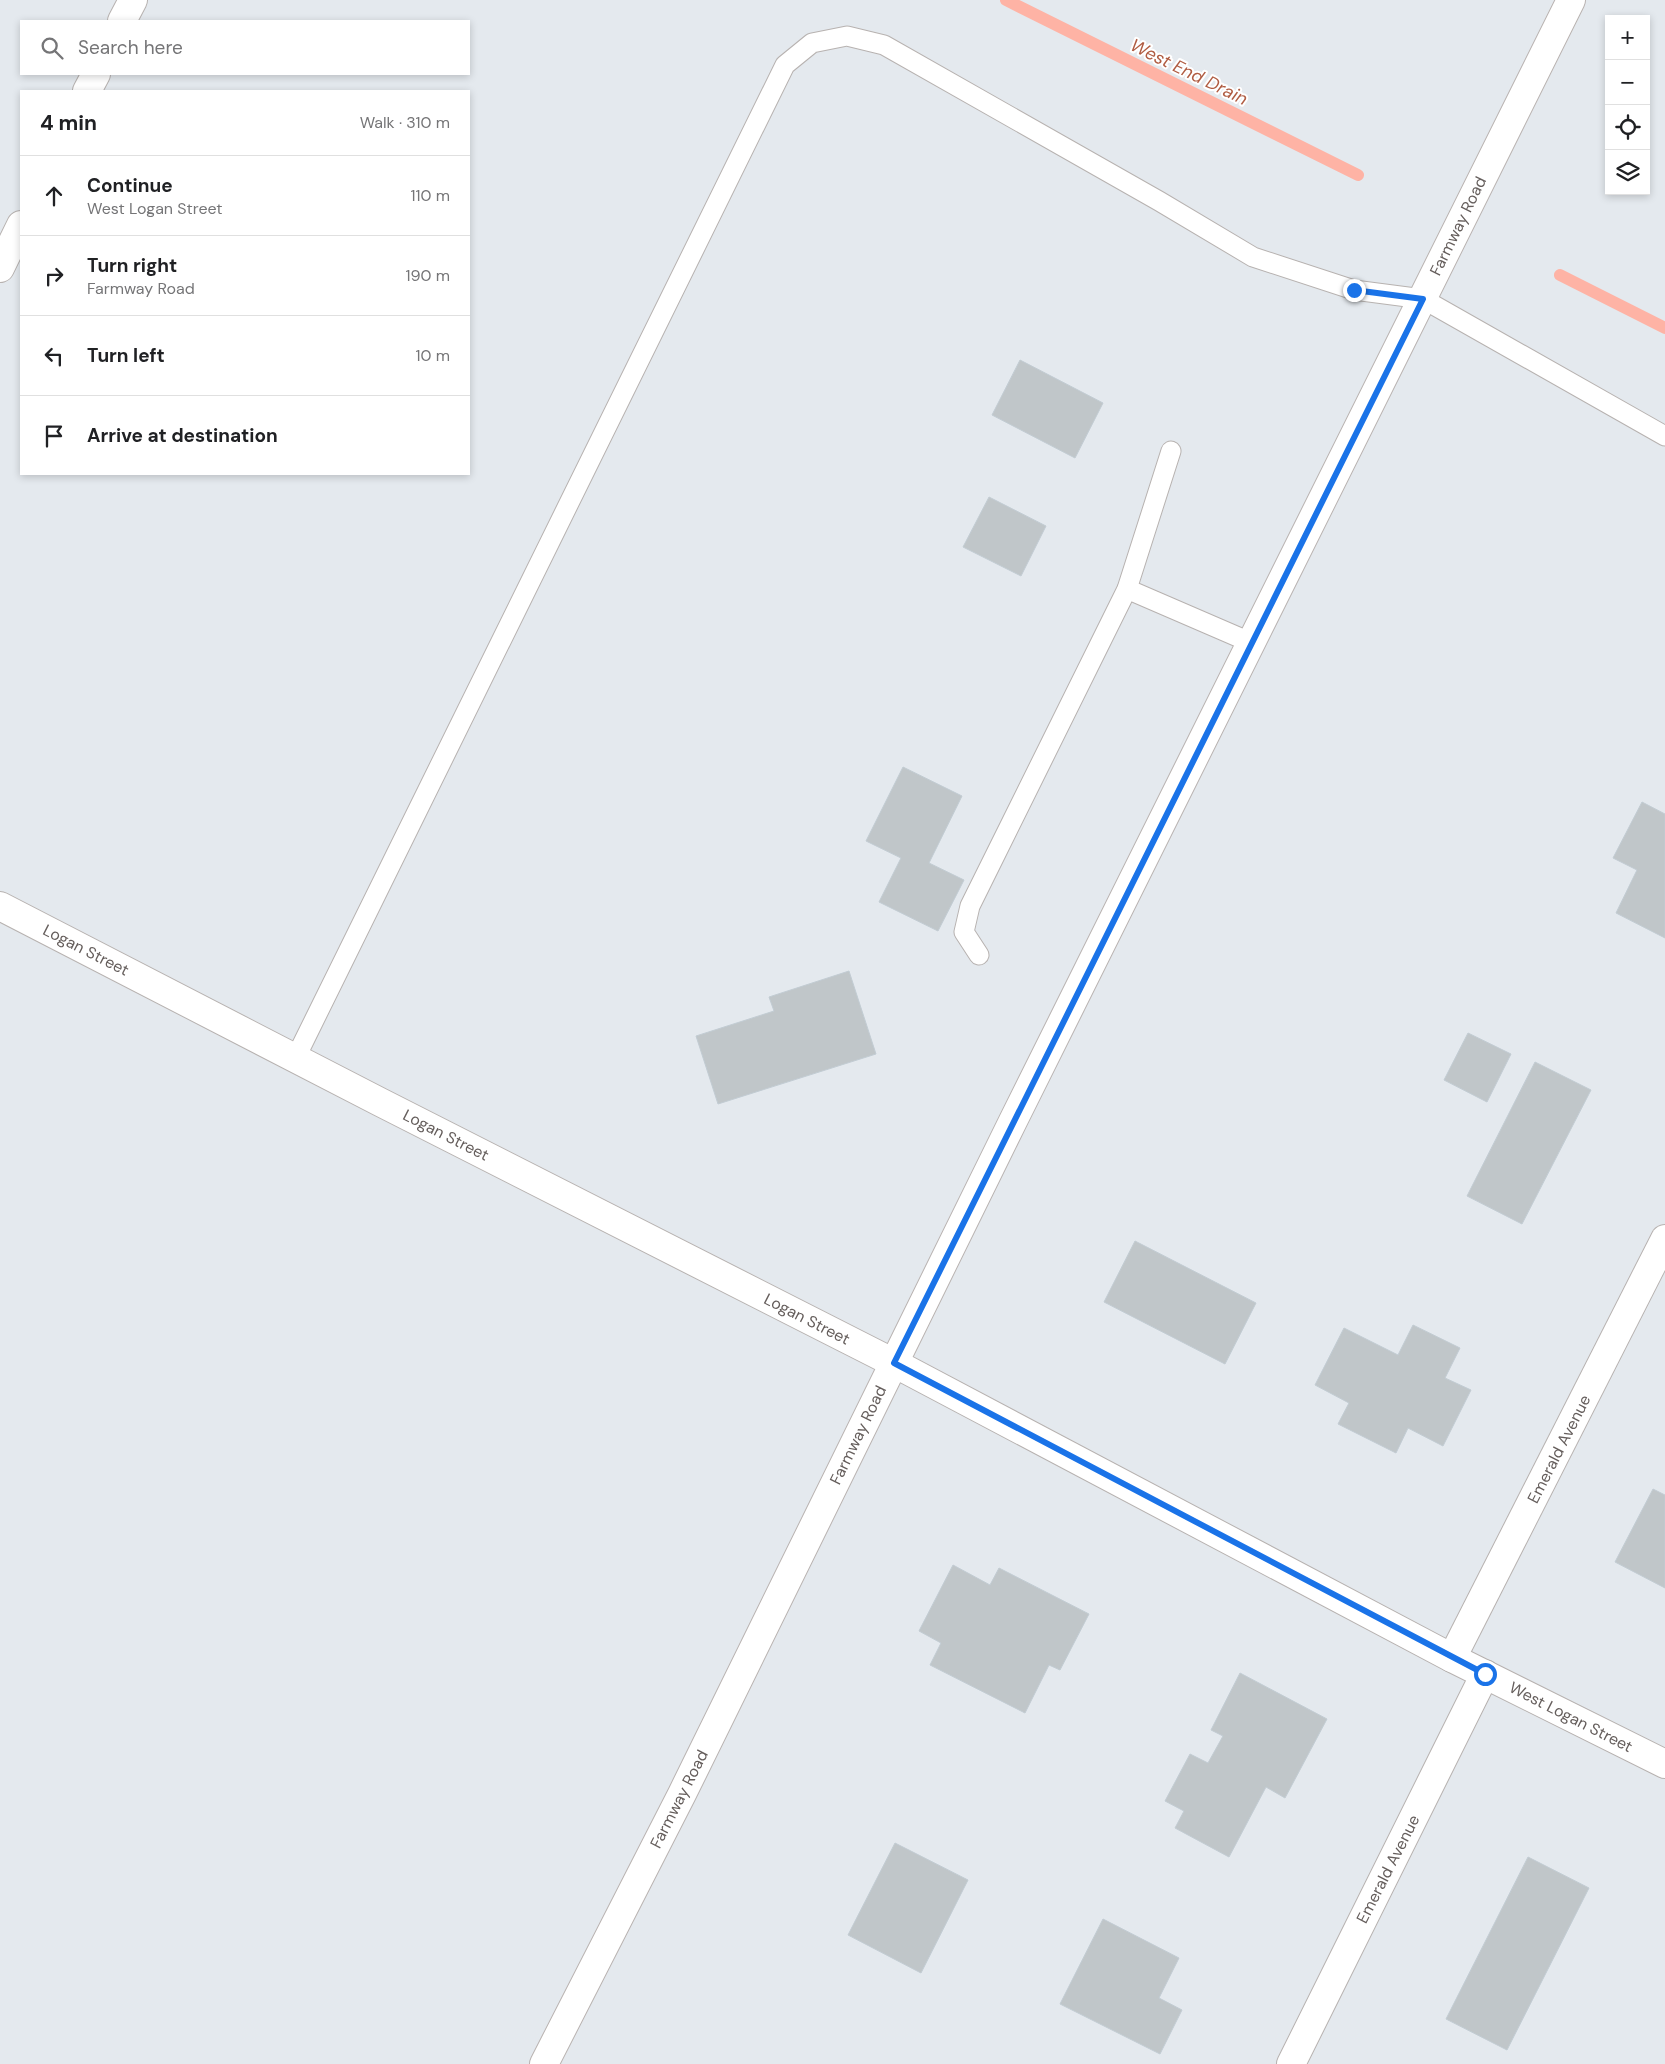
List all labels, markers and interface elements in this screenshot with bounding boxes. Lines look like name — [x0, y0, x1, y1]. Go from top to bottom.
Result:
map controls — [1605, 15, 1650, 195]
button: + — [1605, 15, 1650, 60]
search box — [20, 20, 470, 75]
water label: West End Drain — [1126, 33, 1252, 111]
icon: search — [38, 34, 66, 62]
text: Search here — [78, 35, 183, 60]
button: − — [1605, 60, 1650, 105]
button: locate — [1605, 105, 1650, 150]
text: 4 min — [40, 109, 97, 137]
text: Walk · 310 m — [360, 112, 450, 133]
button: layers — [1605, 150, 1650, 195]
text: Continue — [87, 173, 173, 198]
street label: Farmway Road — [1425, 173, 1491, 279]
icon: ahead — [40, 182, 68, 210]
text: 110 m — [411, 185, 450, 206]
text: West Logan Street — [87, 198, 223, 219]
text: Turn right — [87, 253, 177, 278]
icon: right — [40, 262, 68, 290]
text: 190 m — [406, 265, 450, 286]
text: Farmway Road — [87, 278, 195, 299]
route end — [1343, 279, 1366, 302]
icon: left — [40, 342, 68, 370]
text: Turn left — [87, 343, 165, 368]
text: 10 m — [416, 345, 450, 366]
icon: arrive — [40, 422, 68, 450]
text: Arrive at destination — [87, 423, 278, 448]
street label: Logan Street — [40, 919, 132, 981]
street label: Logan Street — [400, 1104, 492, 1166]
street label: Logan Street — [761, 1288, 853, 1350]
street label: Farmway Road — [825, 1382, 891, 1488]
street label: Emerald Avenue — [1523, 1391, 1595, 1507]
route start — [1474, 1663, 1497, 1686]
street label: West Logan Street — [1506, 1677, 1636, 1757]
street label: Farmway Road — [645, 1746, 713, 1852]
street label: Emerald Avenue — [1352, 1811, 1424, 1927]

